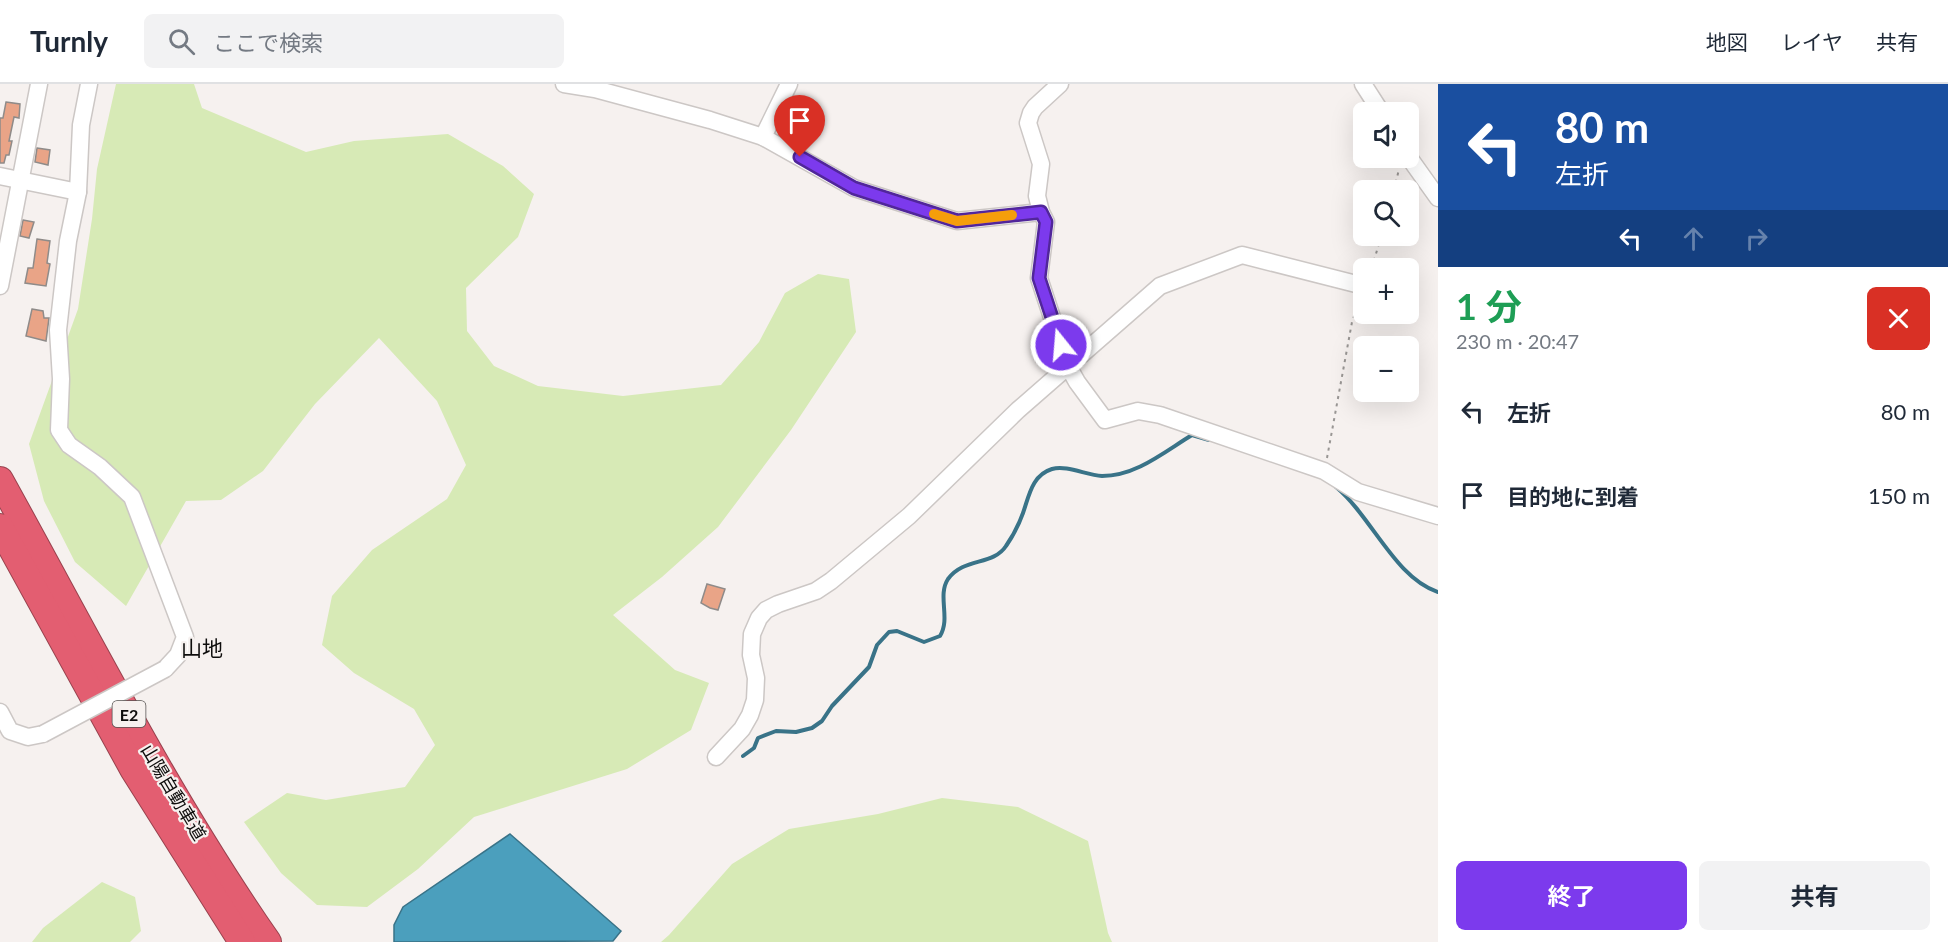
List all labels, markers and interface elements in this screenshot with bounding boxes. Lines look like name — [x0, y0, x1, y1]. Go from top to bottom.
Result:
search box — [144, 14, 564, 68]
text: Turnly — [30, 24, 108, 58]
icon: search — [165, 25, 198, 58]
text: ここで検索 — [213, 29, 323, 56]
text: 地図 — [1706, 29, 1748, 54]
text: レイヤ — [1781, 29, 1843, 54]
text: 共有 — [1876, 29, 1918, 54]
pin — [774, 95, 825, 157]
map controls — [1353, 102, 1419, 402]
button: sound — [1353, 102, 1419, 168]
text: 80 m — [1555, 102, 1649, 152]
icon: arrive — [783, 104, 816, 137]
icon: left — [1456, 108, 1534, 186]
text: 左折 — [1555, 157, 1609, 190]
button: search — [1353, 180, 1419, 246]
icon: left — [1614, 222, 1647, 255]
icon: ahead — [1677, 222, 1710, 255]
icon: right — [1740, 222, 1773, 255]
button: + — [1353, 258, 1419, 324]
text: 1 分 — [1456, 284, 1522, 328]
button: close — [1867, 287, 1930, 350]
position arrow — [1029, 313, 1093, 377]
text: 230 m · 20:47 — [1456, 329, 1579, 353]
button: − — [1353, 336, 1419, 402]
icon: left — [1456, 395, 1489, 428]
text: 80 m — [1881, 398, 1930, 425]
text: 左折 — [1507, 399, 1551, 426]
icon: arrive — [1456, 479, 1489, 512]
text: 150 m — [1868, 482, 1930, 509]
text: 目的地に到着 — [1507, 483, 1639, 510]
district label: 山地 — [181, 635, 223, 660]
road number: E2 — [112, 701, 146, 727]
street label: 山陽自動車道 — [137, 740, 211, 844]
button: 終了 — [1456, 861, 1687, 930]
button: 共有 — [1699, 861, 1930, 930]

